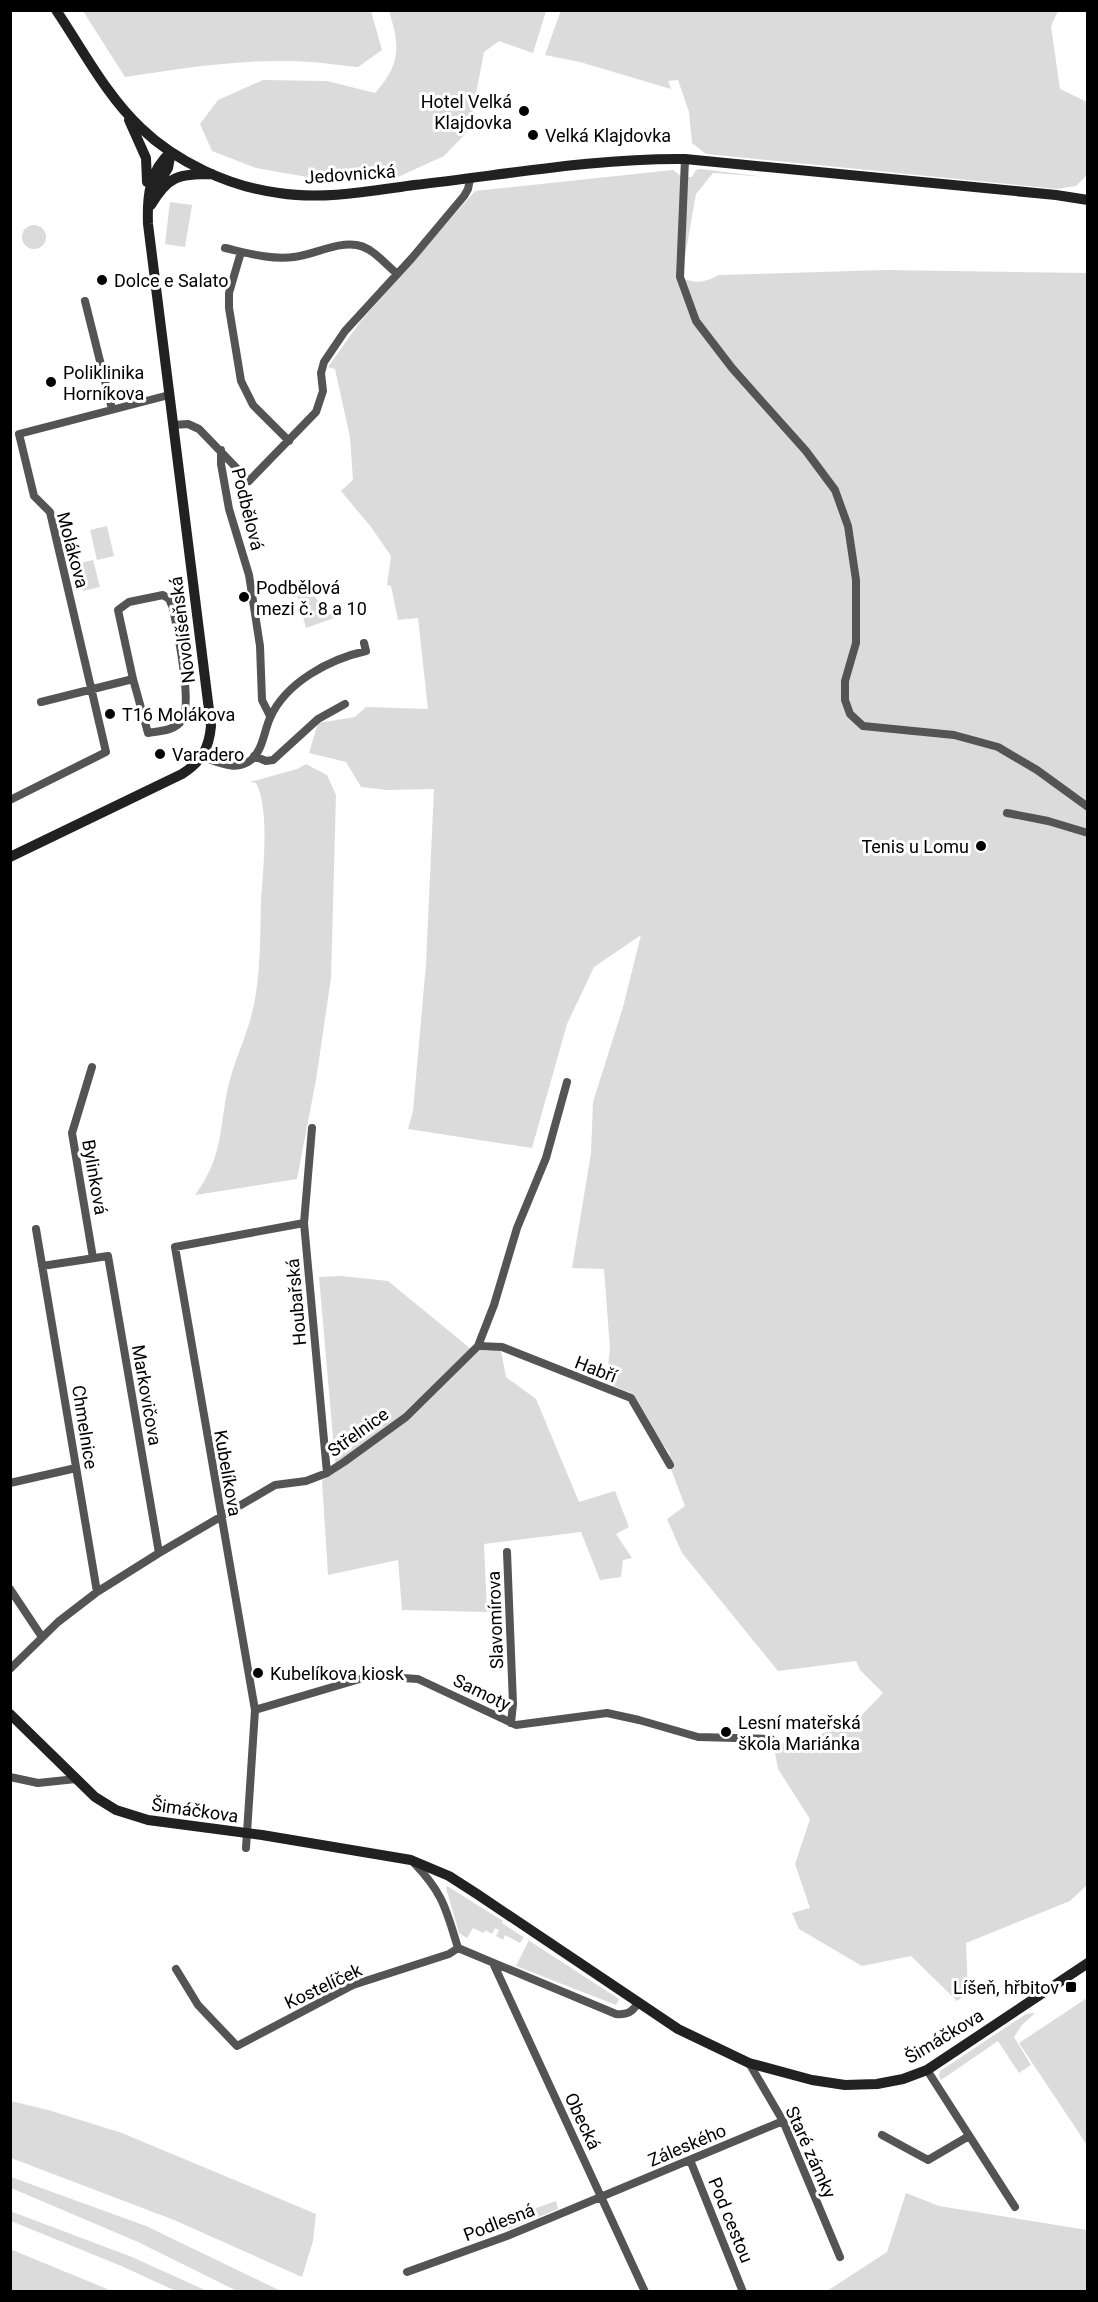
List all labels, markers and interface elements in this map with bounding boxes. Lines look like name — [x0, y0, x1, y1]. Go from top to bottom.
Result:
place label: Hotel Velká Klajdovka — [421, 91, 512, 133]
marker: Hotel Velká Klajdovka — [517, 104, 531, 118]
place label: Velká Klajdovka — [545, 125, 671, 146]
marker: Velká Klajdovka — [526, 128, 540, 142]
street label: Jedovnická — [304, 160, 396, 188]
place label: Dolce e Salato — [114, 270, 229, 291]
marker: Dolce e Salato — [95, 273, 109, 287]
place label: Poliklinika Horníkova — [63, 362, 144, 404]
marker: Poliklinika Horníkova — [44, 375, 58, 389]
street label: Podbělová — [228, 466, 268, 552]
street label: Molákova — [53, 510, 93, 590]
street label: Novolíšeňská — [165, 575, 199, 685]
place label: Podbělová mezi č. 8 a 10 — [256, 577, 367, 619]
marker: Podbělová mezi č. 8 a 10 — [237, 590, 251, 604]
place label: T16 Molákova — [122, 704, 235, 725]
marker: T16 Molákova — [103, 707, 117, 721]
place label: Varadero — [172, 744, 244, 765]
marker: Varadero — [153, 747, 167, 761]
place label: Tenis u Lomu — [861, 836, 969, 857]
marker: Tenis u Lomu — [974, 839, 988, 853]
street label: Bylinková — [78, 1138, 112, 1216]
street label: Houbařská — [282, 1258, 310, 1346]
street label: Markovičova — [128, 1343, 166, 1447]
street label: Habří — [572, 1351, 620, 1387]
street label: Chmelnice — [68, 1384, 102, 1470]
street label: Střelnice — [324, 1403, 392, 1461]
street label: Kubelíkova — [210, 1428, 246, 1518]
street label: Slavomírova — [483, 1571, 507, 1669]
place label: Kubelíkova kiosk — [270, 1663, 405, 1684]
marker: Kubelíkova kiosk — [251, 1666, 265, 1680]
street label: Samoty — [450, 1669, 514, 1715]
place label: Lesní mateřská škola Mariánka — [738, 1712, 861, 1754]
marker: Lesní mateřská škola Mariánka — [719, 1725, 733, 1739]
street label: Šimáčkova — [150, 1793, 240, 1827]
street label: Kostelíček — [281, 1959, 366, 2013]
place label: Líšeň, hřbitov — [953, 1977, 1059, 1998]
marker: Líšeň, hřbitov — [1064, 1980, 1078, 1994]
street label: Šimáčkova — [901, 2004, 987, 2068]
street label: Obecká — [561, 2089, 605, 2153]
street label: Staré zámky — [781, 2103, 841, 2202]
street label: Záleského — [645, 2119, 729, 2171]
street label: Pod cestou — [704, 2174, 758, 2266]
street label: Podlesná — [460, 2199, 538, 2245]

